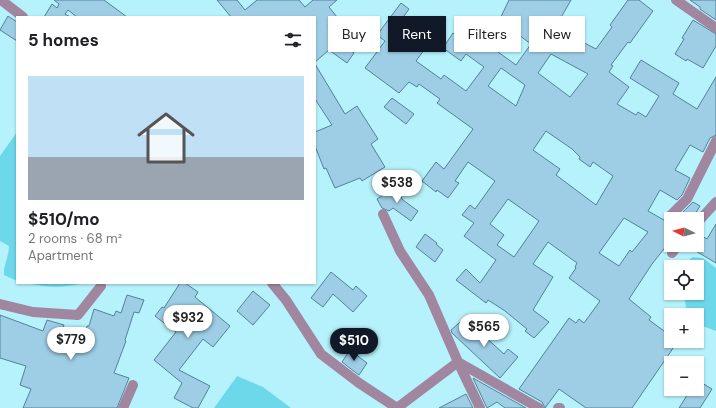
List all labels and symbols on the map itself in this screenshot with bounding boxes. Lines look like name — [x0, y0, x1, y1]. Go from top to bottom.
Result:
pin: $538 — [373, 170, 421, 204]
north arrow — [664, 212, 704, 252]
pin: $932 — [164, 305, 212, 339]
pin: $565 — [460, 314, 508, 348]
pin: $779 — [47, 327, 95, 361]
pin: $510 — [330, 328, 378, 362]

